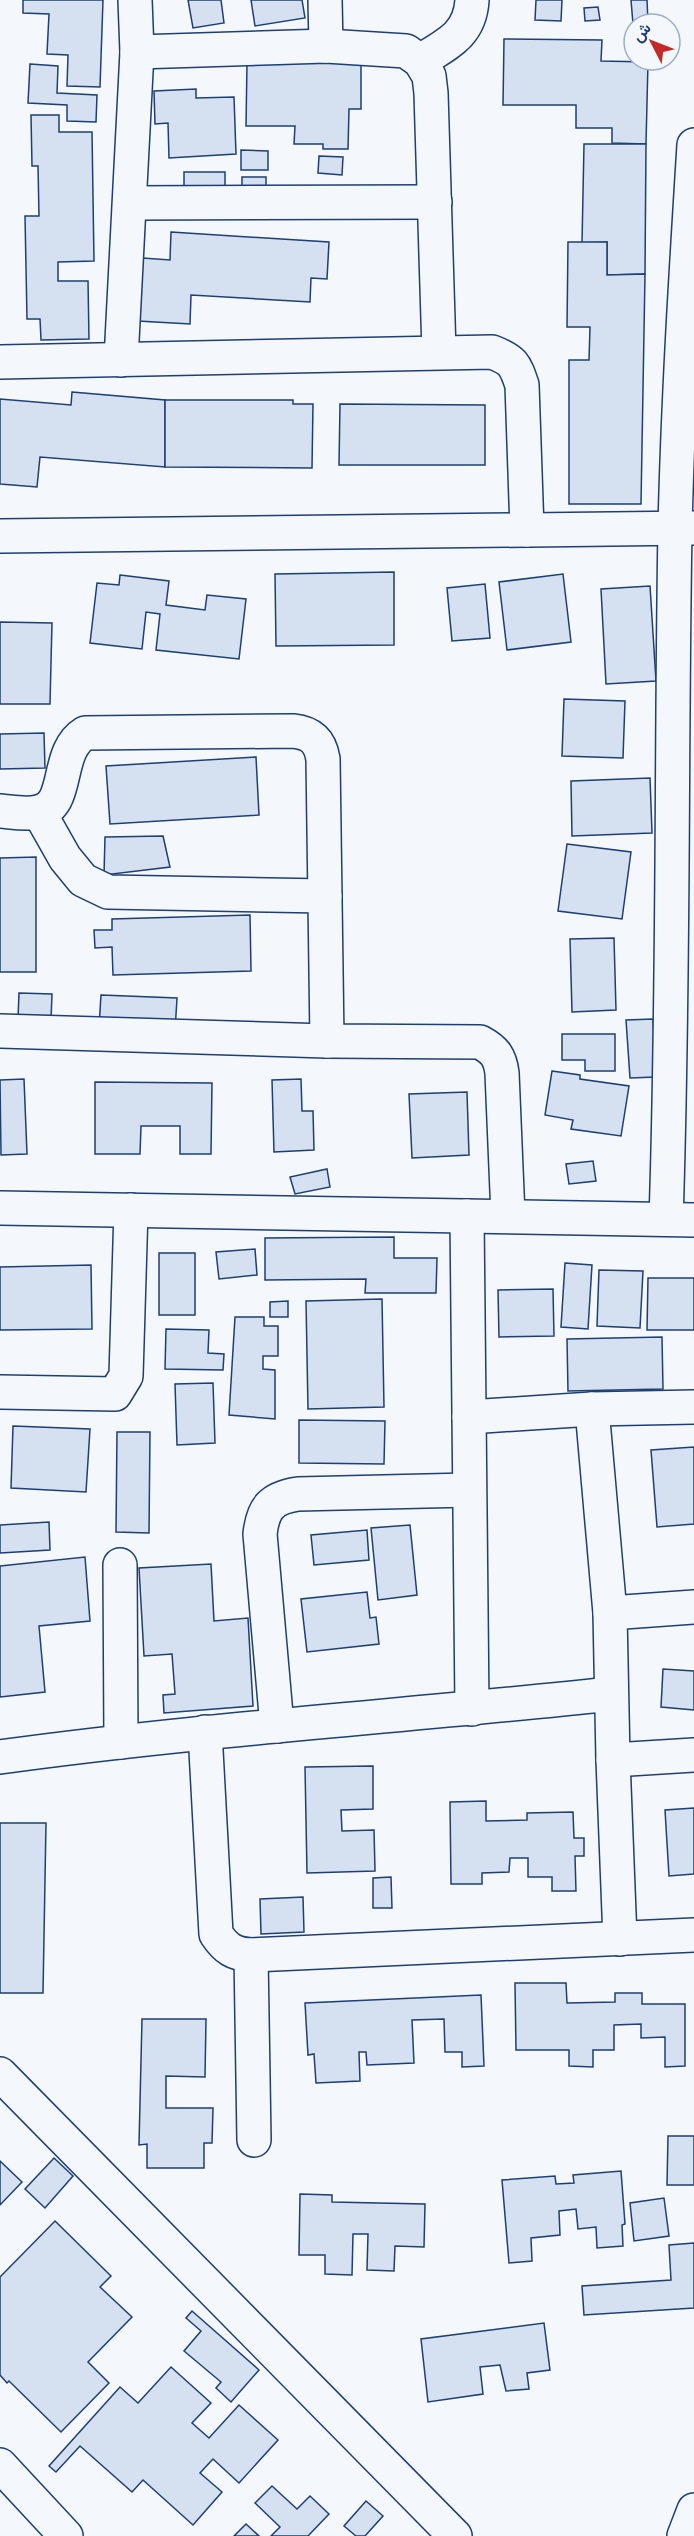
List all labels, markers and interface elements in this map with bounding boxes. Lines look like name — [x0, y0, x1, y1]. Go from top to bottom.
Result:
north arrow — [622, 12, 682, 72]
text: ش — [627, 18, 656, 47]

